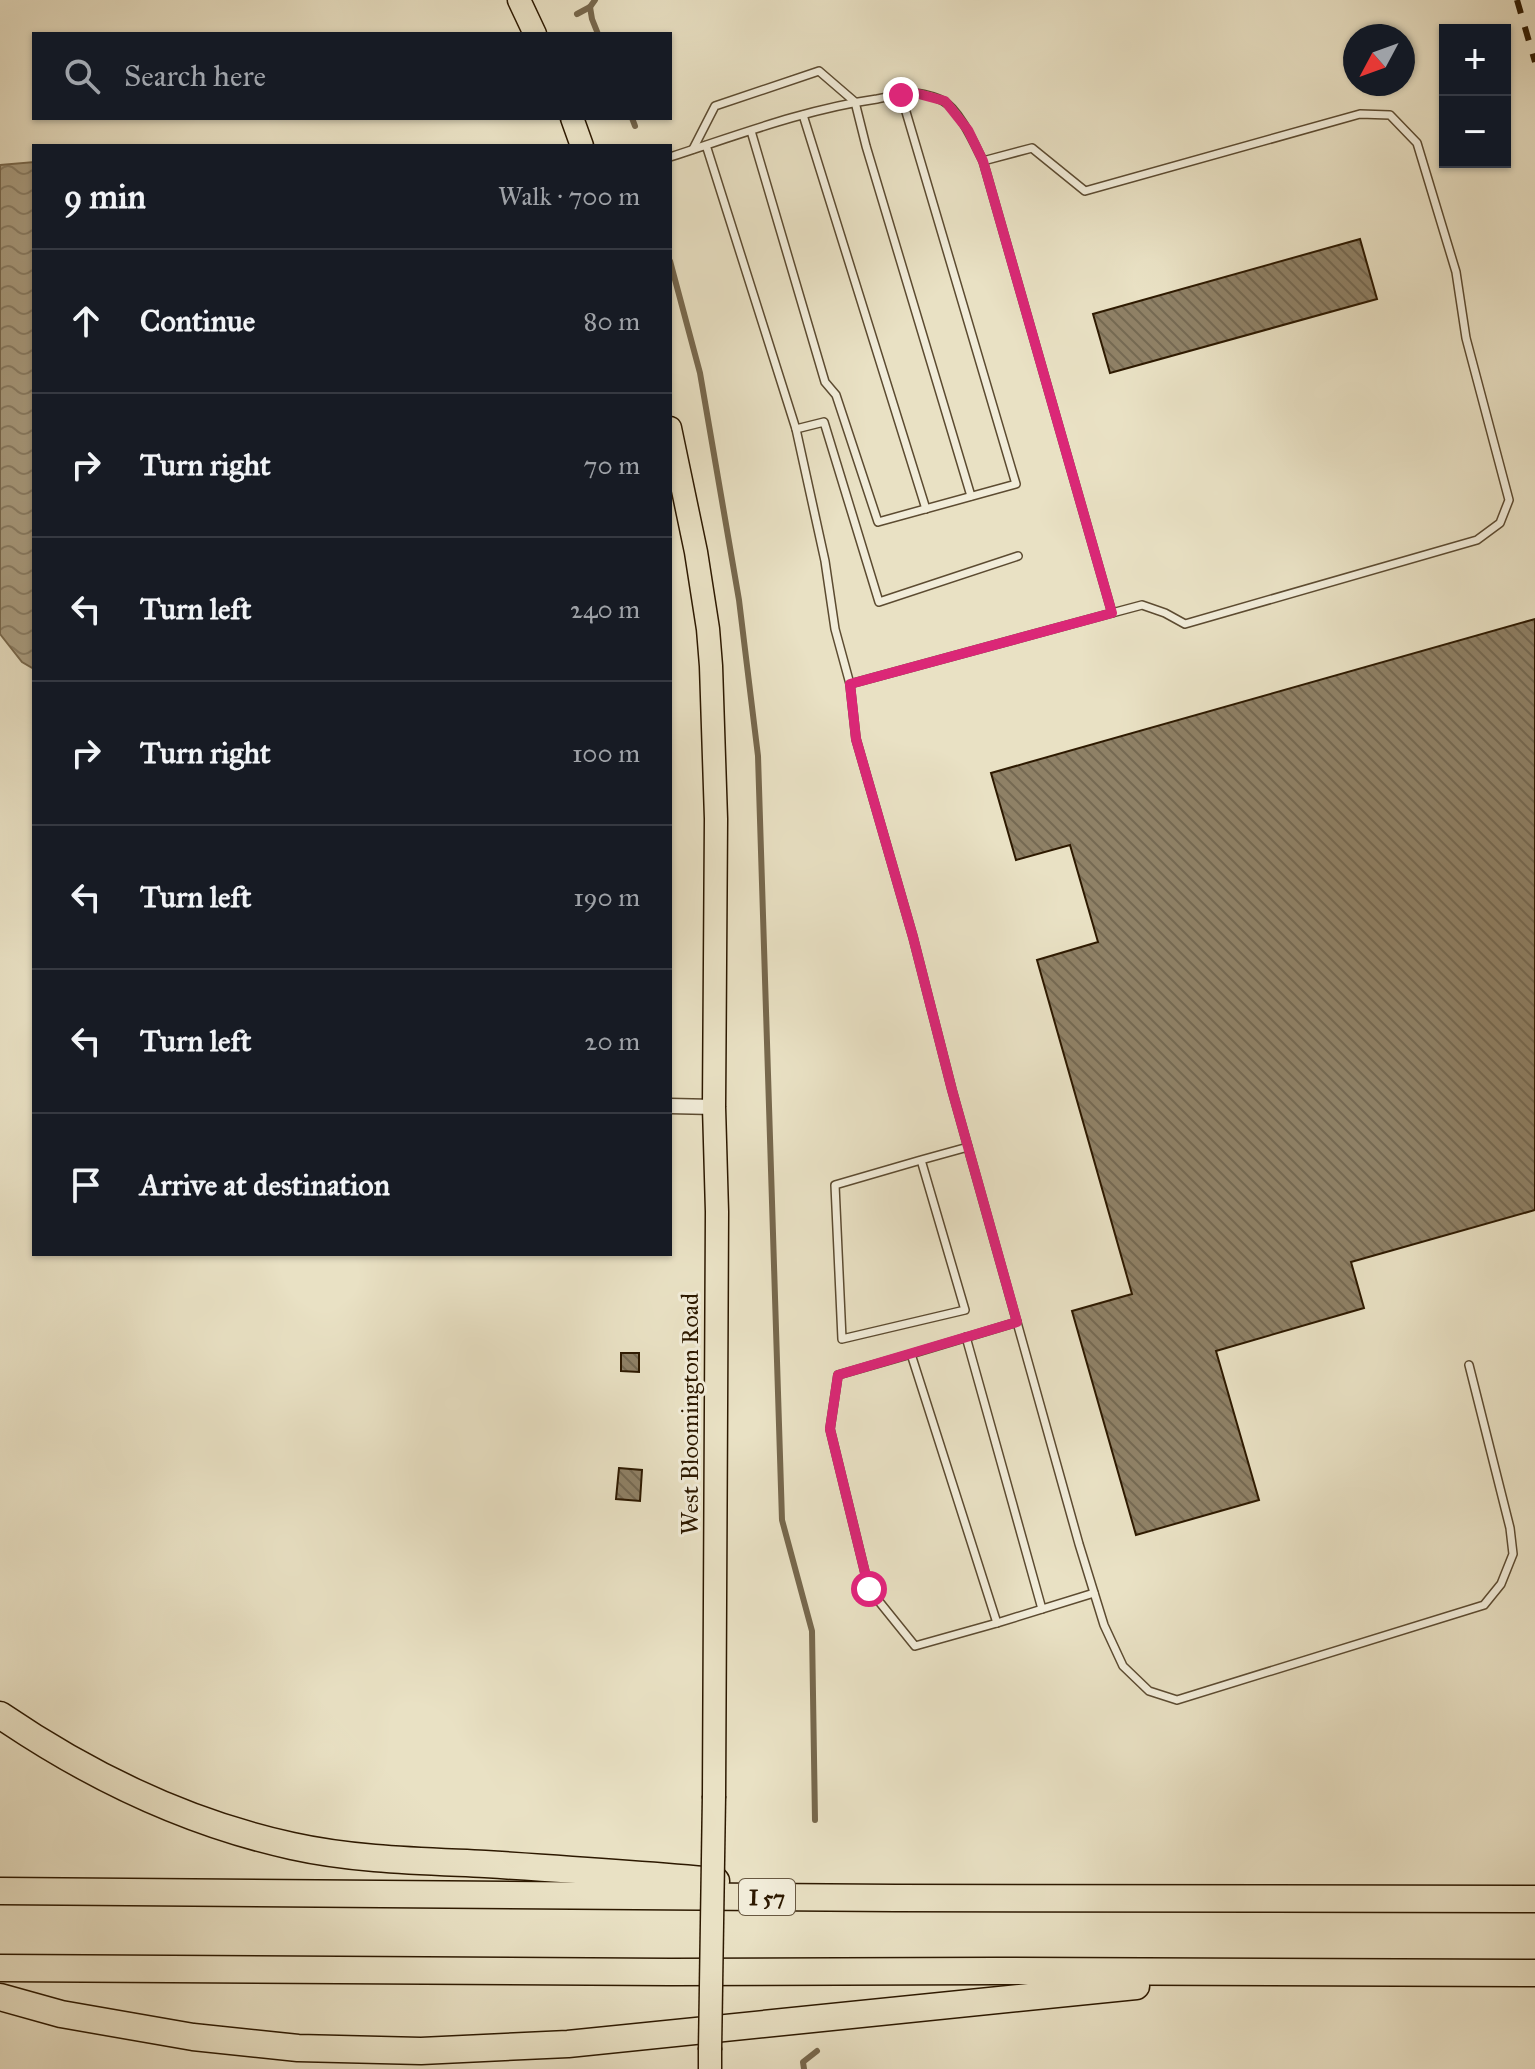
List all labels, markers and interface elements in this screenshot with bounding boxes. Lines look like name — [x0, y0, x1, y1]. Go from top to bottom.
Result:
north arrow — [1343, 24, 1415, 96]
map controls — [1439, 24, 1511, 168]
button: + — [1439, 24, 1511, 96]
search box — [32, 32, 672, 120]
icon: search — [60, 54, 104, 98]
text: Search here — [124, 58, 266, 94]
route end — [883, 77, 919, 113]
button: − — [1439, 96, 1511, 168]
text: 9 min — [64, 176, 146, 217]
text: Walk · 700 m — [498, 180, 640, 212]
icon: ahead — [64, 299, 108, 343]
text: Continue — [140, 303, 255, 339]
text: 80 m — [584, 305, 640, 337]
icon: right — [64, 443, 108, 487]
text: Turn right — [140, 447, 271, 483]
text: 70 m — [584, 449, 640, 481]
icon: left — [64, 587, 108, 631]
text: Turn left — [140, 591, 251, 627]
text: 240 m — [570, 593, 640, 625]
icon: right — [64, 731, 108, 775]
text: Turn right — [140, 735, 271, 771]
text: 100 m — [572, 737, 640, 769]
icon: left — [64, 875, 108, 919]
text: Turn left — [140, 879, 251, 915]
text: 190 m — [573, 881, 640, 913]
icon: left — [64, 1019, 108, 1063]
text: Turn left — [140, 1023, 251, 1059]
text: 20 m — [585, 1025, 640, 1057]
icon: arrive — [64, 1163, 108, 1207]
text: Arrive at destination — [140, 1167, 390, 1203]
street label: West Bloomington Road — [675, 1293, 705, 1535]
route start — [851, 1571, 887, 1607]
road number: I 57 — [739, 1879, 795, 1915]

